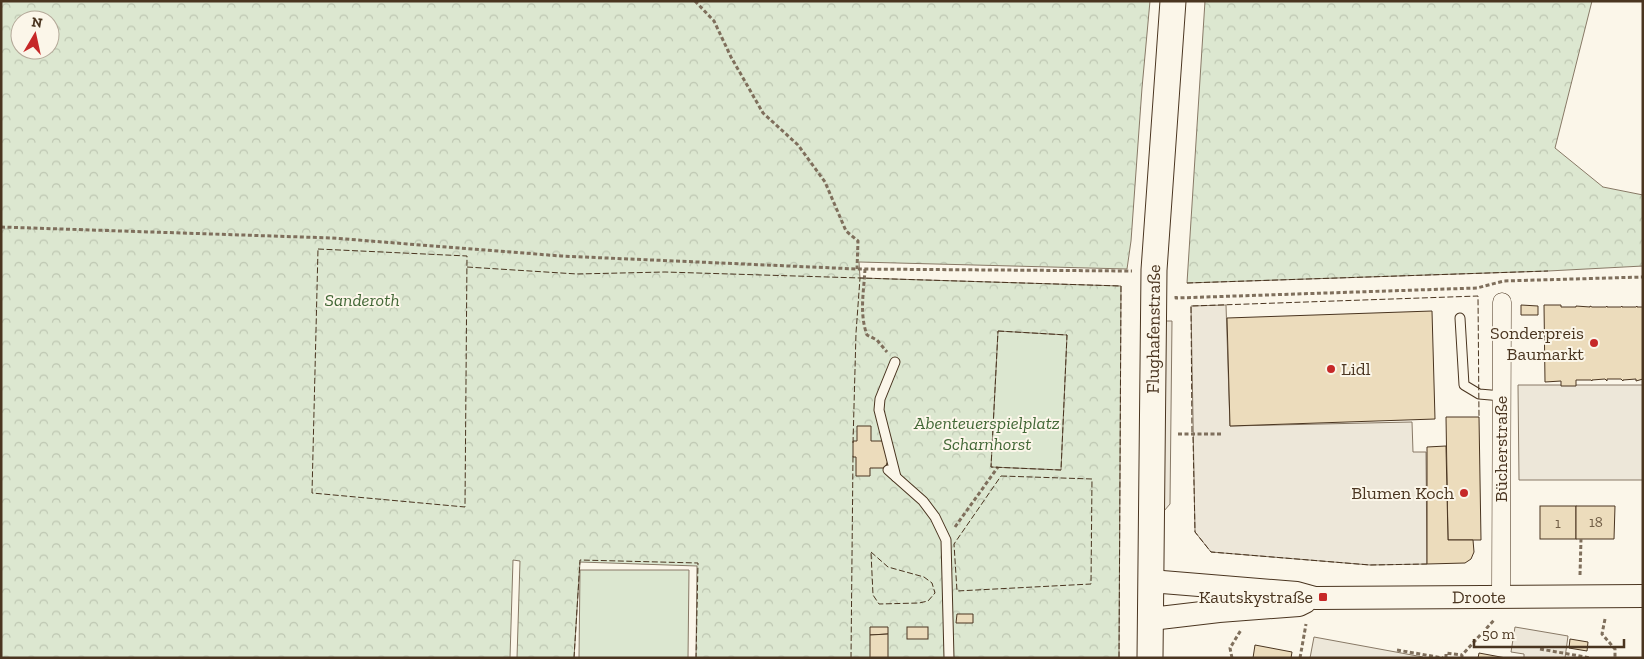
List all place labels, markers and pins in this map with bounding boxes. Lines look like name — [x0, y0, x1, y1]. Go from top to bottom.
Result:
place label: Sonderpreis Baumarkt — [1490, 322, 1584, 365]
marker: Sonderpreis Baumarkt — [1588, 337, 1600, 349]
place label: Lidl — [1341, 358, 1371, 380]
marker: Lidl — [1325, 363, 1337, 375]
place label: Blumen Koch — [1351, 482, 1454, 504]
marker: Blumen Koch — [1458, 487, 1470, 499]
place label: Kautskystraße — [1199, 586, 1313, 608]
marker: Kautskystraße — [1317, 591, 1329, 603]

